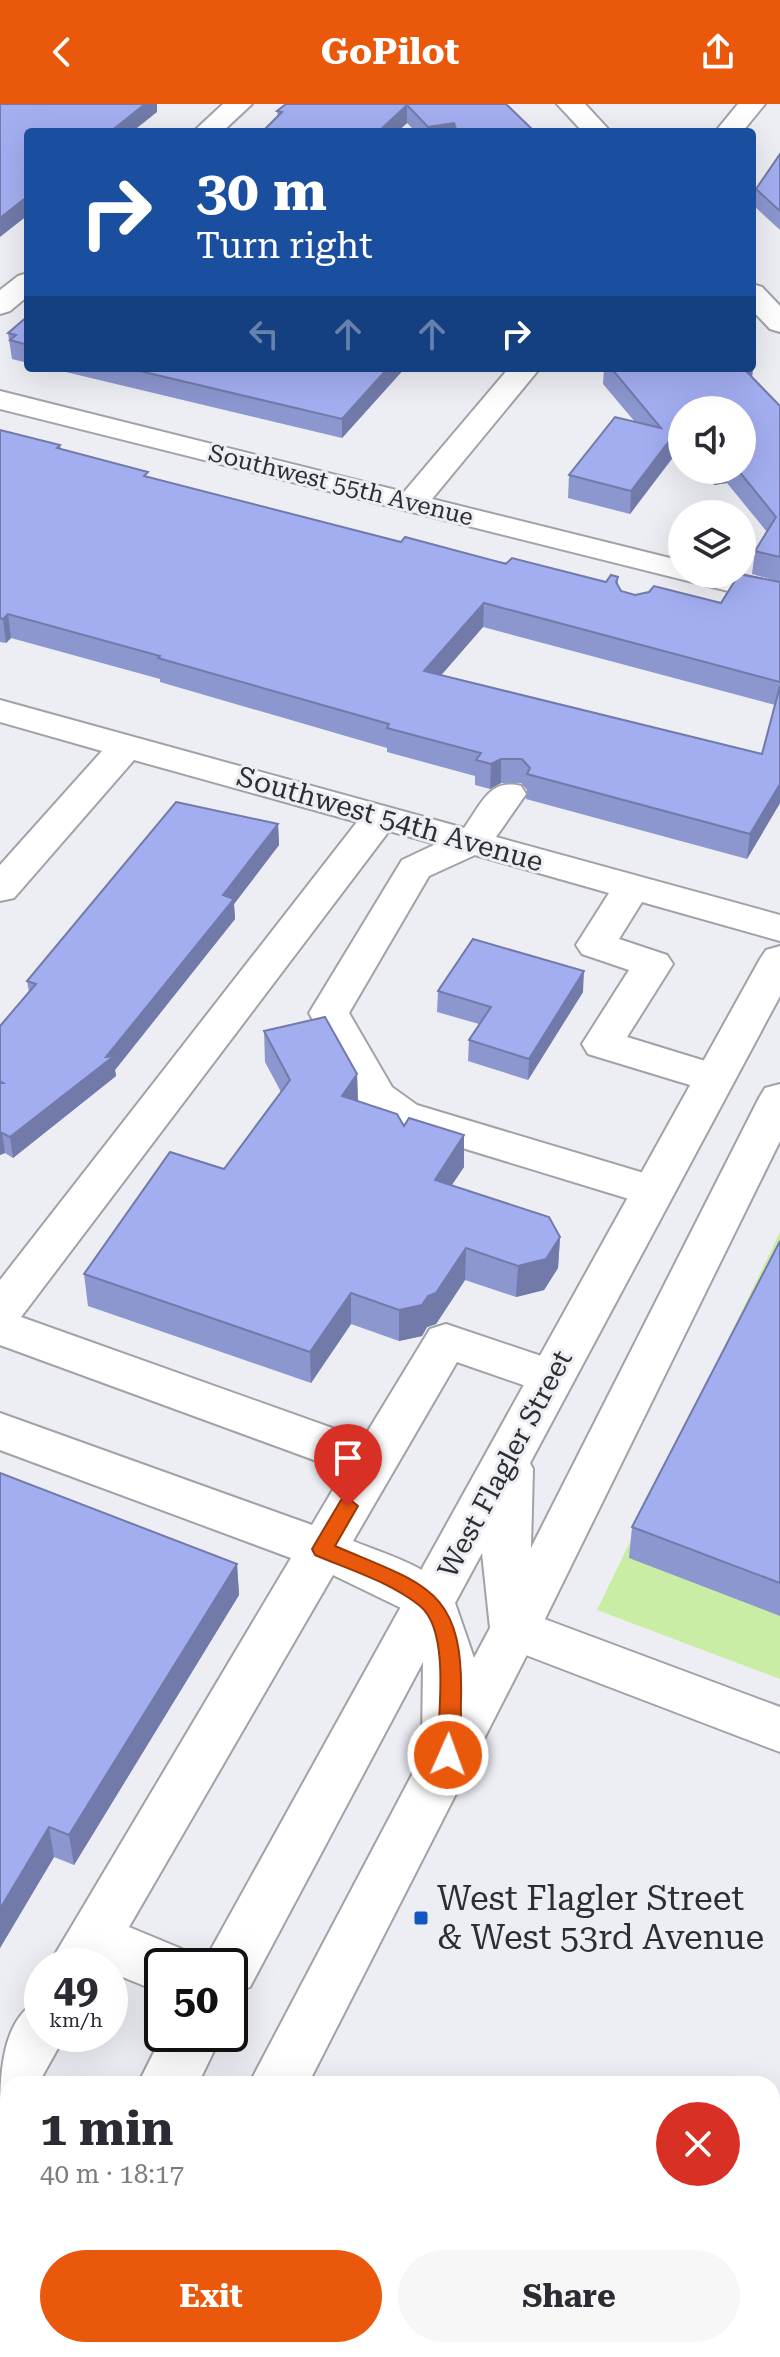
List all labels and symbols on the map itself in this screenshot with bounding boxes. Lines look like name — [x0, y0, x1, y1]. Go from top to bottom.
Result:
street label: Southwest 55th Avenue — [206, 439, 476, 531]
street label: Southwest 54th Avenue — [233, 759, 547, 879]
street label: West Flagler Street — [431, 1345, 579, 1583]
pin — [314, 1424, 382, 1506]
position arrow — [406, 1713, 490, 1797]
place label: West Flagler Street & West 53rd Avenue — [437, 1878, 764, 1957]
marker: West Flagler Street & West 53rd Avenue — [412, 1909, 430, 1927]
speed limit sign: 50 — [144, 1948, 248, 2052]

